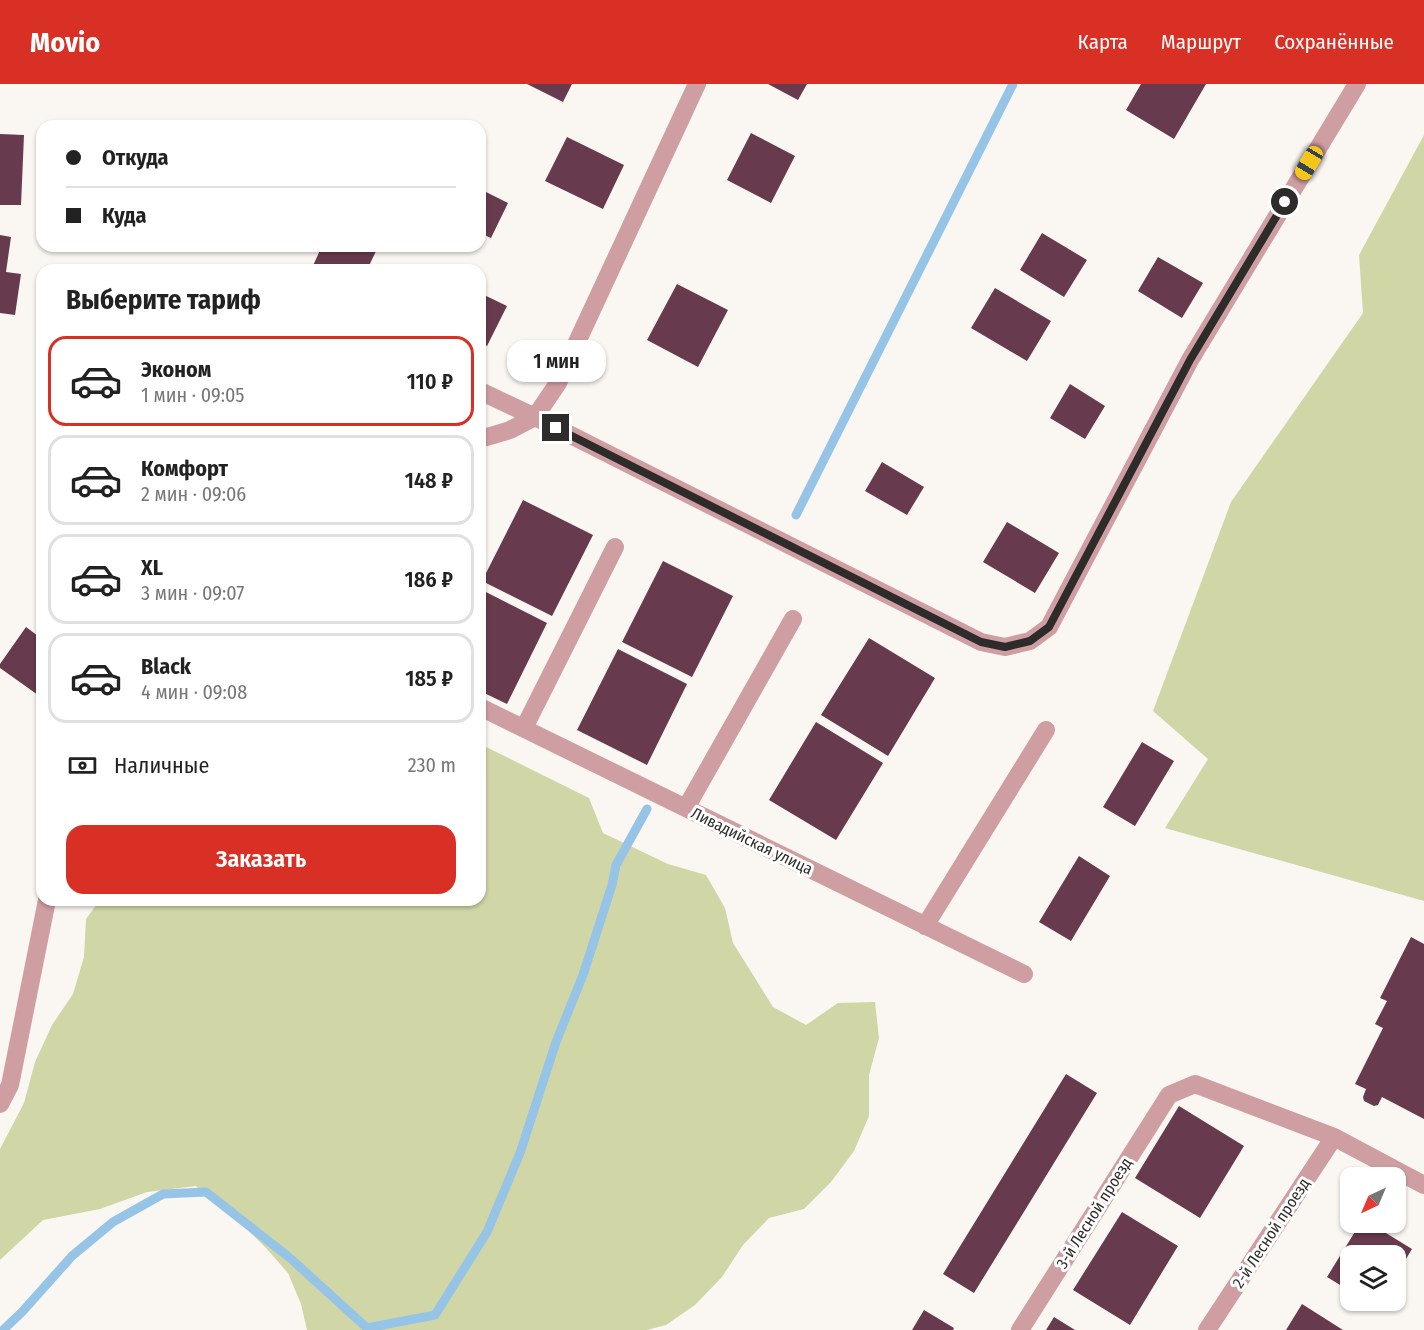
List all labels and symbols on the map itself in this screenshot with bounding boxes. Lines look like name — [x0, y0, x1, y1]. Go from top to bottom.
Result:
car — [1292, 143, 1326, 183]
route start — [1271, 188, 1298, 215]
callout: 1 мин — [506, 341, 606, 383]
route end — [542, 414, 569, 441]
street label: Ливадийская улица — [688, 803, 816, 879]
street label: 3-й Лесной проезд — [1052, 1154, 1136, 1272]
north arrow — [1340, 1167, 1406, 1233]
street label: 2-й Лесной проезд — [1229, 1175, 1313, 1291]

